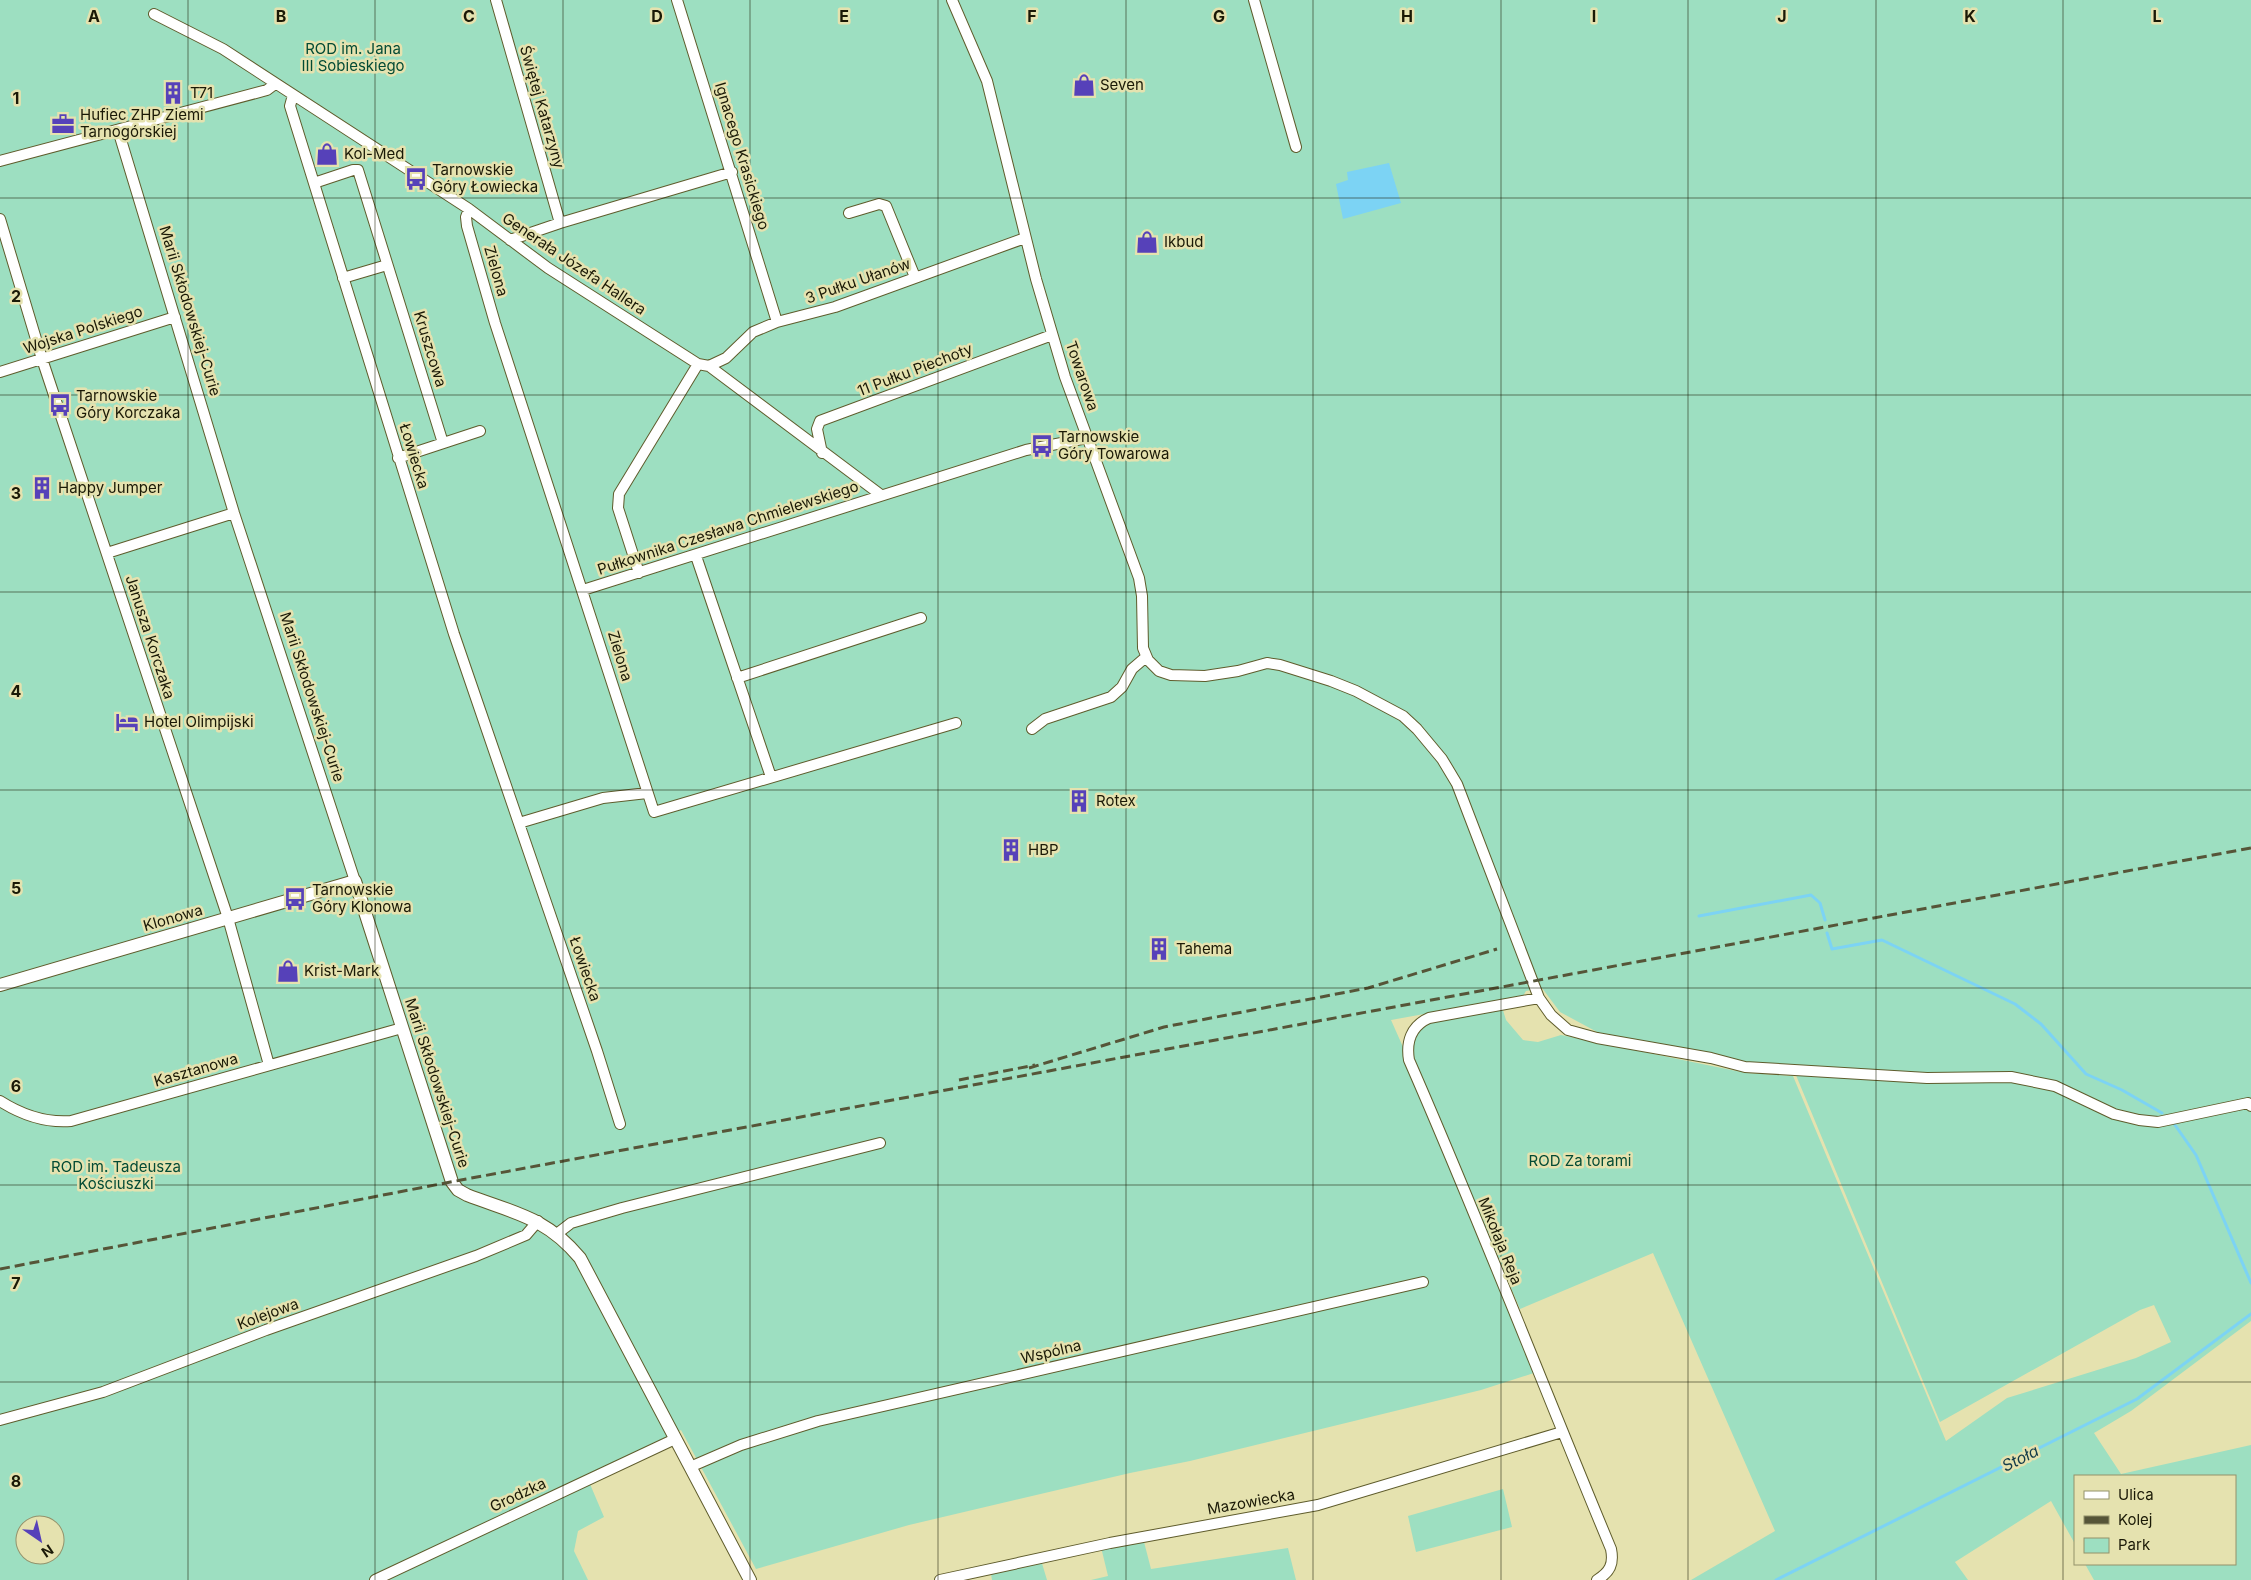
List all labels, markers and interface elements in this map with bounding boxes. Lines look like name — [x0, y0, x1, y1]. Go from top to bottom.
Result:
text: A — [88, 6, 100, 26]
text: B — [276, 6, 286, 26]
text: C — [463, 6, 475, 26]
text: D — [651, 6, 663, 26]
text: E — [839, 6, 849, 26]
text: F — [1027, 6, 1037, 26]
text: G — [1213, 6, 1225, 26]
text: H — [1401, 6, 1413, 26]
text: I — [1592, 6, 1596, 26]
text: J — [1777, 6, 1787, 26]
text: K — [1964, 6, 1976, 26]
text: L — [2152, 6, 2162, 26]
park label: ROD im. Jana III Sobieskiego — [301, 39, 405, 75]
street label: Świętej Katarzyny — [516, 43, 569, 171]
shop icon: Seven — [1071, 72, 1097, 98]
place label: Seven — [1100, 75, 1144, 94]
building icon: T71 — [160, 80, 186, 106]
street label: Ignacego Krasickiego — [711, 80, 774, 232]
place label: T71 — [190, 83, 213, 102]
text: 1 — [13, 88, 19, 108]
place label: Hufiec ZHP Ziemi Tarnogórskiej — [80, 105, 204, 141]
office icon: Hufiec ZHP Ziemi Tarnogórskiej — [50, 111, 76, 137]
shop icon: Kol-Med — [314, 141, 340, 167]
place label: Kol-Med — [344, 144, 405, 163]
place label: Tarnowskie Góry Łowiecka — [432, 160, 538, 196]
bus stop icon: Tarnowskie Góry Łowiecka — [403, 166, 429, 192]
street label: Generała Józefa Hallera — [499, 208, 650, 319]
street label: Marii Skłodowskiej-Curie — [155, 223, 225, 398]
shop icon: Ikbud — [1134, 229, 1160, 255]
place label: Ikbud — [1164, 232, 1204, 251]
street label: Zielona — [480, 243, 513, 298]
street label: 3 Pułku Ułanów — [803, 254, 913, 307]
text: 2 — [11, 286, 21, 306]
street label: Wojska Polskiego — [21, 301, 145, 358]
street label: Kruszcowa — [410, 309, 451, 389]
street label: Towarowa — [1062, 338, 1103, 413]
street label: 11 Pułku Piechoty — [855, 339, 976, 400]
place label: Tarnowskie Góry Korczaka — [76, 386, 180, 422]
bus stop icon: Tarnowskie Góry Korczaka — [47, 392, 73, 418]
street label: Łowiecka — [396, 421, 433, 491]
place label: Tarnowskie Góry Towarowa — [1058, 427, 1169, 463]
bus stop icon: Tarnowskie Góry Towarowa — [1029, 433, 1055, 459]
building icon: Happy Jumper — [29, 475, 55, 501]
street label: Pułkownika Czesława Chmielewskiego — [595, 476, 861, 579]
place label: Happy Jumper — [58, 478, 163, 497]
text: 3 — [11, 483, 21, 503]
street label: Janusza Korczaka — [121, 572, 179, 701]
street label: Marii Skłodowskiej-Curie — [276, 610, 349, 784]
street label: Zielona — [604, 628, 637, 683]
text: 4 — [11, 681, 22, 701]
hotel icon: Hotel Olimpijski — [114, 709, 140, 735]
place label: Hotel Olimpijski — [144, 712, 254, 731]
building icon: Rotex — [1066, 788, 1092, 814]
place label: Rotex — [1096, 791, 1136, 810]
building icon: HBP — [998, 837, 1024, 863]
place label: HBP — [1028, 840, 1059, 859]
text: 5 — [11, 878, 21, 898]
place label: Tarnowskie Góry Klonowa — [312, 880, 412, 916]
bus stop icon: Tarnowskie Góry Klonowa — [282, 886, 308, 912]
street label: Klonowa — [141, 900, 205, 935]
street label: Łowiecka — [565, 934, 605, 1004]
building icon: Tahema — [1146, 936, 1172, 962]
place label: Tahema — [1176, 939, 1232, 958]
shop icon: Krist-Mark — [275, 958, 301, 984]
place label: Krist-Mark — [304, 961, 380, 980]
street label: Marii Skłodowskiej-Curie — [401, 996, 474, 1170]
street label: Kasztanowa — [152, 1048, 240, 1091]
text: 6 — [11, 1076, 21, 1096]
park label: ROD Za torami — [1529, 1151, 1631, 1170]
park label: ROD im. Tadeusza Kościuszki — [51, 1157, 181, 1193]
street label: Mikołaja Reja — [1474, 1194, 1527, 1287]
text: 7 — [11, 1273, 21, 1293]
street label: Kolejowa — [235, 1294, 301, 1333]
street label: Wspólna — [1019, 1335, 1083, 1368]
water label: Stoła — [1998, 1440, 2042, 1476]
text: 8 — [11, 1471, 21, 1491]
street label: Grodzka — [487, 1473, 549, 1516]
legend — [2074, 1475, 2236, 1565]
street label: Mazowiecka — [1206, 1484, 1296, 1519]
text: Ulica — [2118, 1485, 2154, 1504]
text: Kolej — [2118, 1510, 2153, 1529]
north arrow — [15, 1515, 65, 1565]
text: Park — [2118, 1535, 2151, 1554]
text: N — [38, 1541, 57, 1561]

